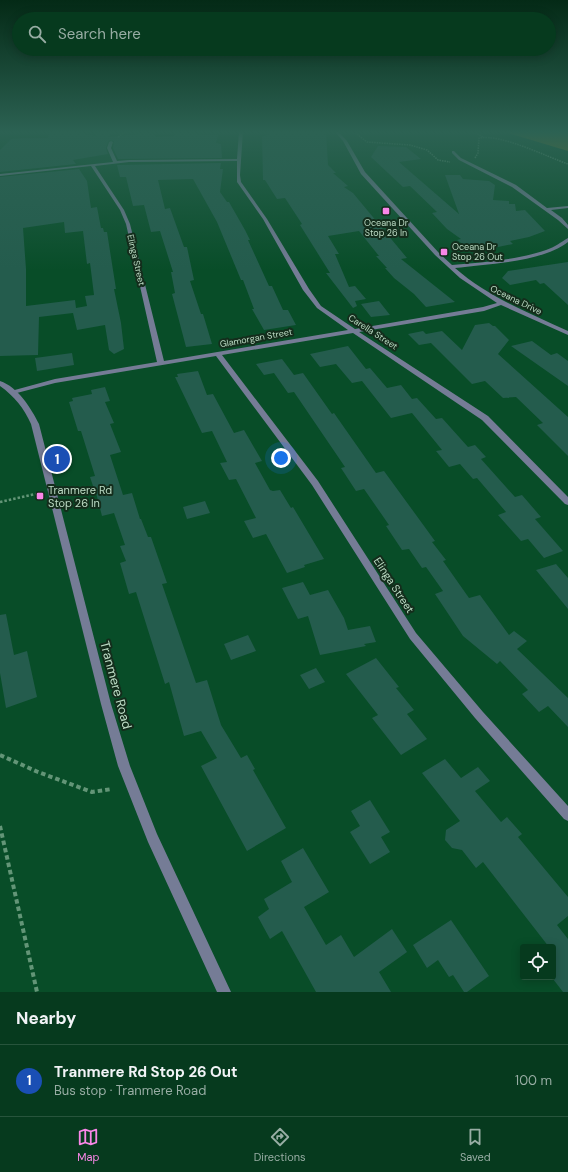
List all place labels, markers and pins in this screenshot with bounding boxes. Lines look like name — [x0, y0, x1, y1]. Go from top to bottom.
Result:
marker: Oceana Dr Stop 26 In — [381, 206, 391, 216]
place label: Oceana Dr Stop 26 In — [364, 217, 409, 239]
place label: Oceana Dr Stop 26 Out — [452, 241, 503, 263]
marker: Oceana Dr Stop 26 Out — [439, 247, 449, 257]
pin: 1 — [44, 444, 70, 474]
place label: Tranmere Rd Stop 26 In — [48, 483, 112, 510]
marker: Tranmere Rd Stop 26 In — [35, 491, 45, 501]

